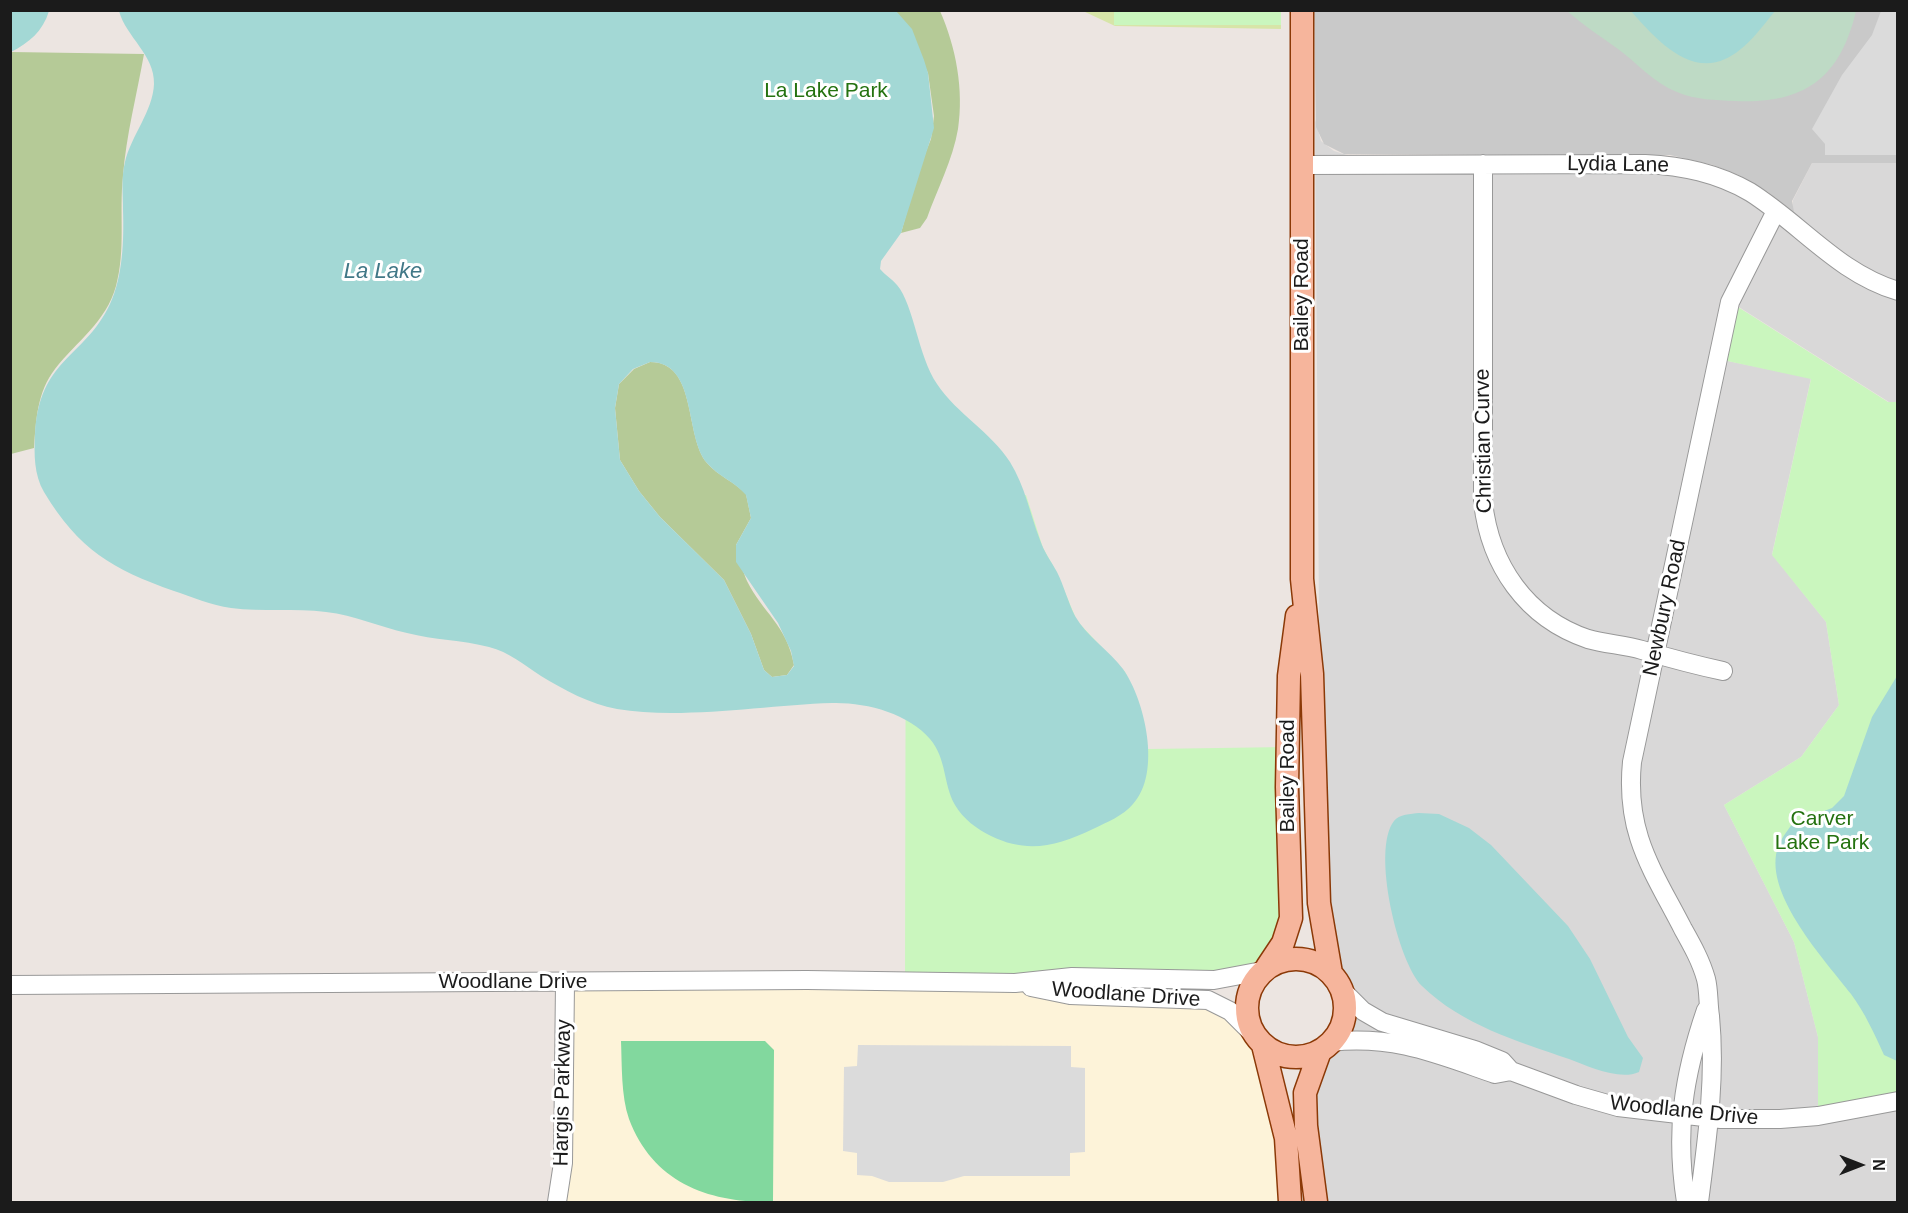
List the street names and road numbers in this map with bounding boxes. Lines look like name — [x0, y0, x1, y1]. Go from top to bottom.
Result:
street label: Lydia Lane — [1567, 152, 1669, 178]
street label: Bailey Road — [1289, 238, 1315, 352]
street label: Christian Curve — [1470, 368, 1498, 514]
street label: Newbury Road — [1638, 537, 1692, 679]
street label: Bailey Road — [1275, 719, 1301, 833]
street label: Woodlane Drive — [438, 969, 588, 995]
street label: Woodlane Drive — [1051, 977, 1201, 1013]
street label: Hargis Parkway — [549, 1019, 577, 1167]
street label: Woodlane Drive — [1609, 1091, 1759, 1131]

